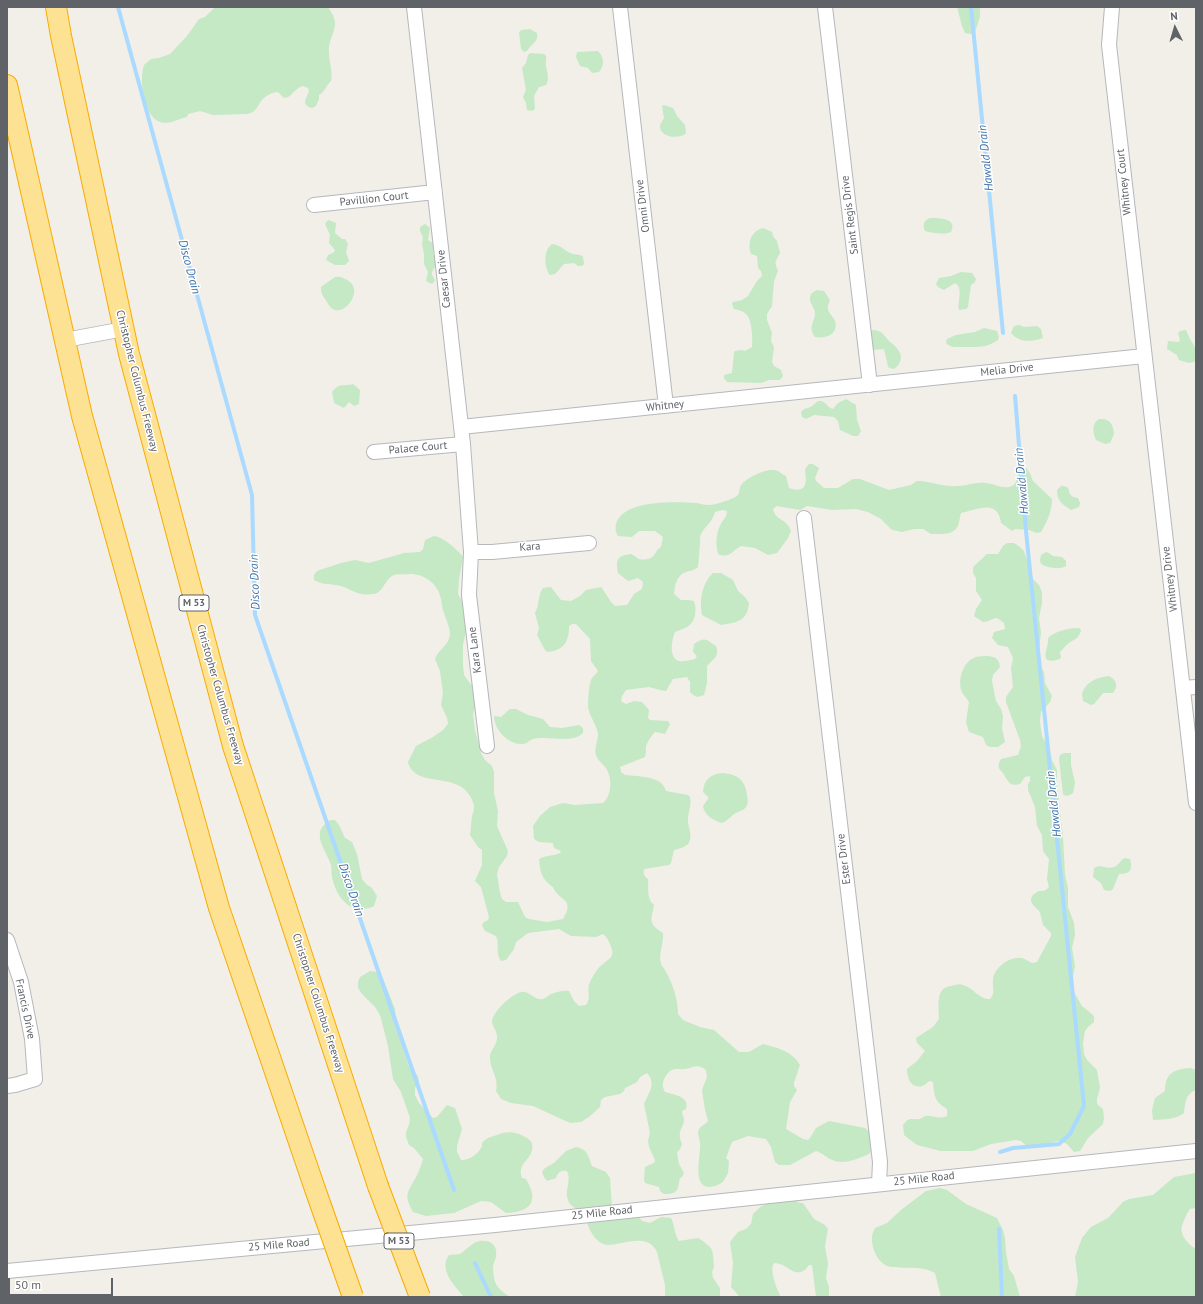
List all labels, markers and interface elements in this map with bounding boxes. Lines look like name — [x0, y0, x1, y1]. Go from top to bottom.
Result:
north arrow — [1155, 8, 1195, 48]
text: N — [1170, 9, 1178, 23]
water label: Hawald Drain — [975, 124, 997, 192]
street label: Whitney Court — [1114, 148, 1134, 216]
street label: Saint Regis Drive — [839, 175, 861, 255]
street label: Omni Drive — [633, 179, 653, 233]
street label: Pavillion Court — [339, 189, 409, 209]
water label: Disco Drain — [175, 238, 203, 296]
street label: Caesar Drive — [434, 249, 454, 309]
street label: Christopher Columbus Freeway — [113, 309, 161, 453]
street label: Melia Drive — [980, 361, 1034, 379]
street label: Whitney — [645, 397, 685, 415]
street label: Palace Court — [388, 439, 448, 457]
water label: Hawald Drain — [1012, 447, 1032, 515]
street label: Kara — [519, 540, 541, 554]
street label: Whitney Drive — [1159, 546, 1181, 612]
water label: Disco Drain — [247, 554, 263, 610]
road number: M 53 — [179, 595, 209, 611]
street label: Christopher Columbus Freeway — [194, 623, 246, 767]
street label: Kara Lane — [466, 626, 484, 674]
water label: Hawald Drain — [1043, 770, 1065, 838]
street label: Ester Drive — [834, 833, 854, 885]
water label: Disco Drain — [335, 861, 367, 919]
street label: Christopher Columbus Freeway — [289, 932, 347, 1074]
street label: Francis Drive — [12, 978, 38, 1040]
street label: 25 Mile Road — [893, 1169, 955, 1189]
street label: 25 Mile Road — [571, 1203, 633, 1223]
road number: M 53 — [384, 1233, 414, 1249]
street label: 25 Mile Road — [248, 1236, 310, 1254]
scale bar — [10, 1270, 115, 1296]
text: 50 m — [15, 1277, 41, 1292]

